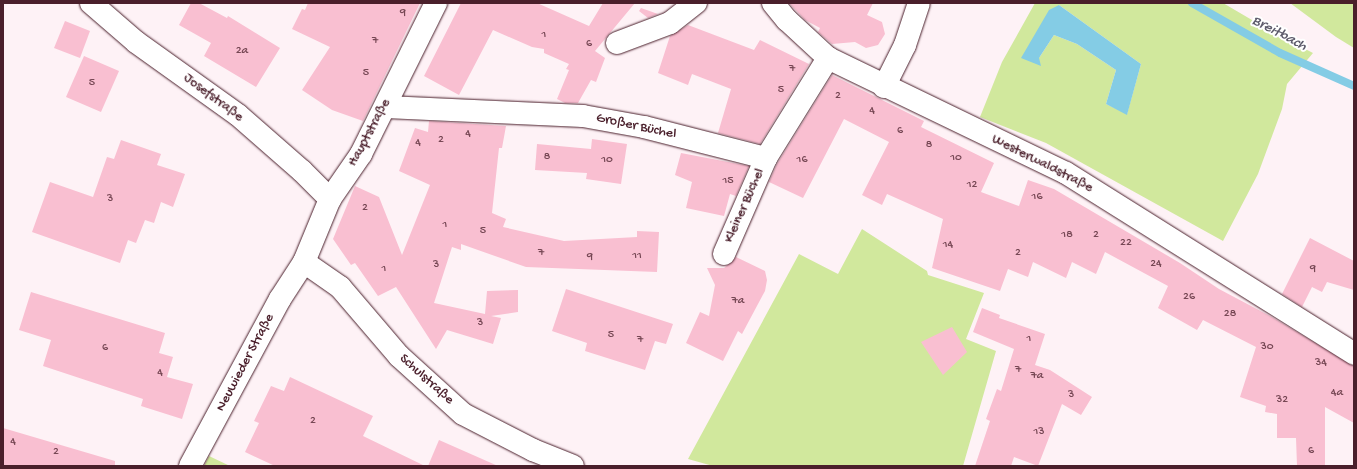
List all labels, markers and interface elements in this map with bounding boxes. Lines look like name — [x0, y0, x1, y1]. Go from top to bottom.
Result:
house number: 9 — [400, 7, 406, 21]
water label: Breitbach — [1249, 12, 1309, 56]
house number: 1 — [542, 29, 546, 43]
house number: 7 — [372, 35, 378, 49]
house number: 6 — [586, 38, 592, 52]
house number: 2a — [236, 45, 248, 59]
house number: 7 — [789, 63, 795, 77]
house number: 5 — [363, 67, 369, 81]
street label: Josefstraße — [180, 70, 246, 126]
house number: 5 — [89, 77, 95, 91]
house number: 5 — [778, 84, 784, 98]
house number: 2 — [835, 90, 841, 104]
street label: Hauptstraße — [345, 96, 395, 170]
house number: 4 — [869, 105, 875, 119]
street label: Großer Büchel — [594, 110, 678, 144]
house number: 6 — [897, 125, 903, 139]
house number: 4 — [465, 128, 471, 142]
street label: Westerwaldstraße — [989, 131, 1095, 197]
house number: 2 — [438, 134, 444, 148]
house number: 4 — [415, 137, 421, 151]
house number: 8 — [926, 139, 932, 153]
house number: 8 — [544, 151, 550, 165]
house number: 10 — [950, 152, 962, 166]
house number: 10 — [601, 154, 613, 168]
house number: 16 — [797, 154, 807, 168]
street label: Kleiner Büchel — [721, 166, 769, 246]
house number: 15 — [722, 175, 734, 189]
house number: 12 — [967, 179, 977, 193]
house number: 16 — [1032, 191, 1042, 205]
house number: 3 — [107, 193, 113, 207]
house number: 2 — [362, 202, 368, 216]
house number: 1 — [443, 219, 447, 233]
house number: 5 — [480, 225, 486, 239]
house number: 18 — [1061, 229, 1073, 243]
house number: 2 — [1093, 229, 1099, 243]
house number: 22 — [1120, 237, 1132, 251]
house number: 14 — [943, 239, 953, 253]
house number: 7 — [538, 247, 544, 261]
house number: 2 — [1015, 247, 1021, 261]
house number: 11 — [632, 250, 642, 264]
house number: 9 — [587, 251, 593, 265]
house number: 24 — [1150, 258, 1162, 272]
house number: 3 — [433, 259, 439, 273]
house number: 1 — [382, 263, 386, 277]
house number: 9 — [1310, 263, 1316, 277]
house number: 26 — [1183, 291, 1195, 305]
house number: 7a — [732, 295, 744, 309]
house number: 28 — [1224, 308, 1236, 322]
street label: Neuwieder Straße — [213, 311, 279, 415]
house number: 3 — [477, 317, 483, 331]
house number: 5 — [608, 329, 614, 343]
house number: 1 — [1027, 333, 1031, 347]
house number: 7 — [637, 334, 643, 348]
house number: 30 — [1260, 341, 1274, 355]
house number: 6 — [102, 342, 108, 356]
street label: Schulstraße — [395, 351, 457, 409]
house number: 34 — [1315, 357, 1327, 371]
house number: 7 — [1015, 364, 1021, 378]
house number: 4 — [157, 367, 163, 381]
house number: 7a — [1031, 370, 1043, 384]
house number: 4a — [1331, 387, 1343, 401]
house number: 3 — [1068, 389, 1074, 403]
house number: 32 — [1276, 394, 1288, 408]
house number: 2 — [310, 415, 316, 429]
house number: 13 — [1033, 426, 1045, 440]
house number: 4 — [10, 436, 16, 450]
house number: 6 — [1308, 445, 1314, 459]
house number: 2 — [53, 446, 59, 460]

